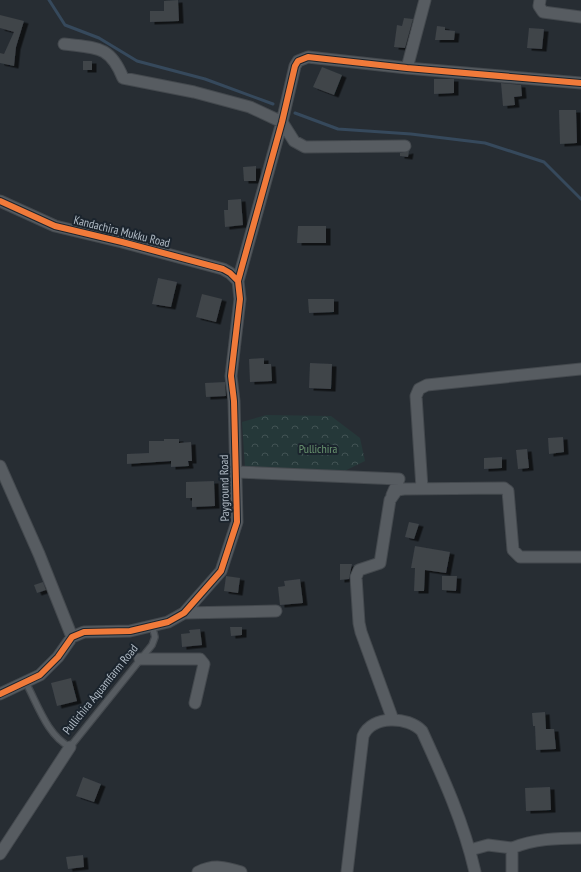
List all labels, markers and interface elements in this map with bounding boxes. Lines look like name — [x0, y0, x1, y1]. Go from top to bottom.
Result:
street label: Kandachira Mukku Road — [72, 212, 172, 250]
park label: Pullichira — [299, 441, 338, 456]
street label: Payground Road — [216, 454, 232, 522]
street label: Pullichira Aquamfarm Road — [59, 641, 141, 737]

